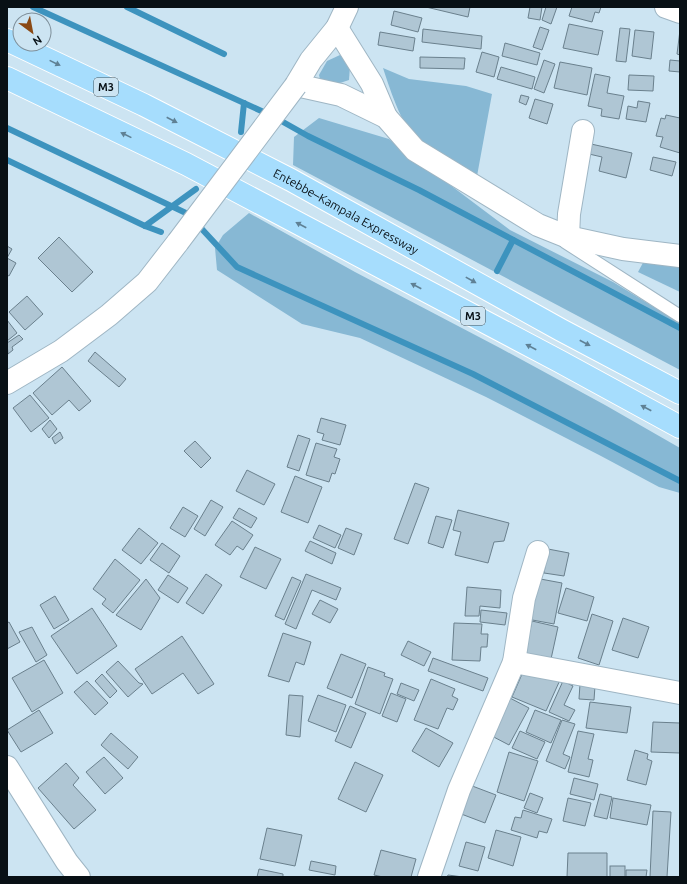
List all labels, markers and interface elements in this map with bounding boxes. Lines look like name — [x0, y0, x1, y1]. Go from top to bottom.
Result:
north arrow — [12, 12, 52, 52]
text: N — [31, 33, 44, 48]
one-way arrow — [49, 60, 61, 66]
road number: M3 — [94, 78, 118, 96]
one-way arrow — [166, 117, 177, 123]
one-way arrow — [120, 132, 131, 138]
street label: Entebbe–Kampala Expressway — [272, 166, 421, 256]
one-way arrow — [296, 222, 307, 229]
one-way arrow — [466, 277, 477, 284]
one-way arrow — [410, 283, 422, 289]
road number: M3 — [461, 307, 485, 325]
one-way arrow — [580, 340, 591, 346]
one-way arrow — [525, 343, 537, 350]
one-way arrow — [640, 405, 652, 412]

